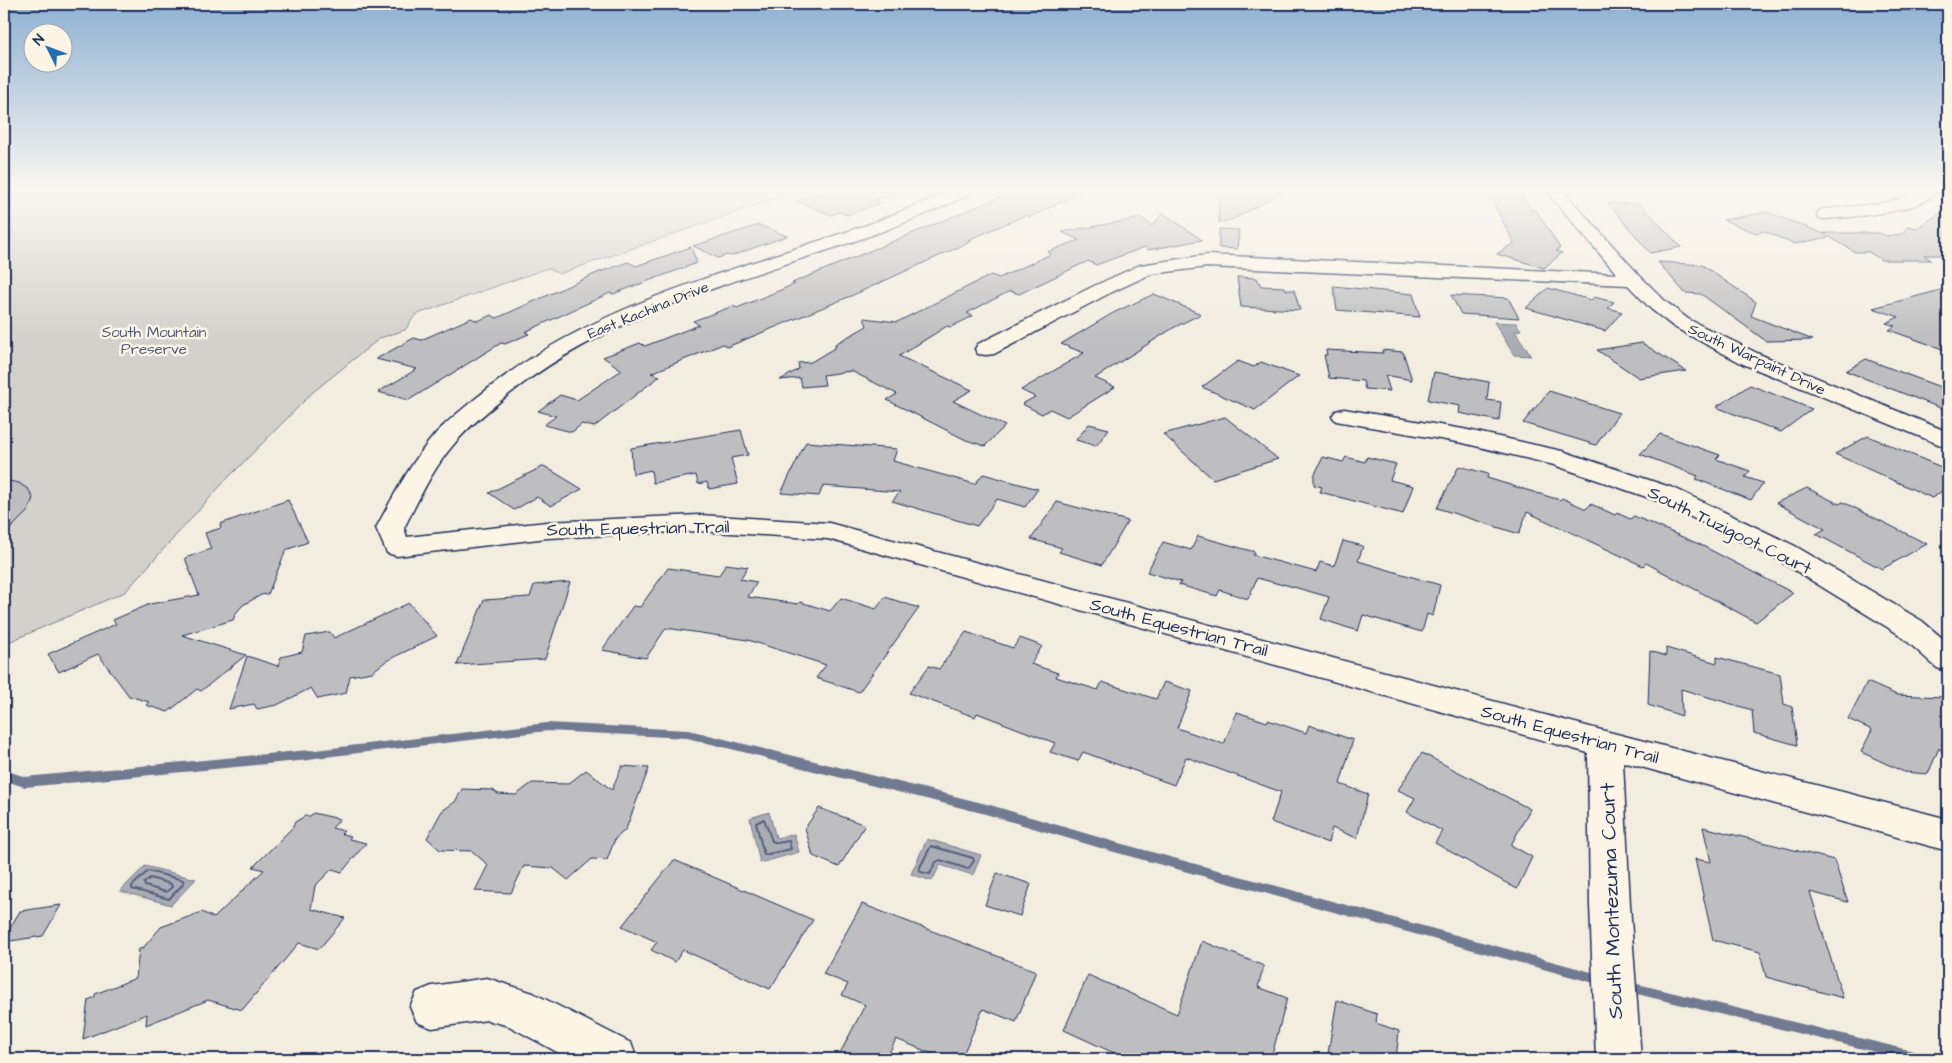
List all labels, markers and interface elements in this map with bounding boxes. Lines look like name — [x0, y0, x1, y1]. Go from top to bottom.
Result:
north arrow — [22, 22, 72, 72]
text: N — [29, 30, 50, 50]
street label: East Kachina Drive — [584, 277, 712, 344]
street label: South Warpaint Drive — [1685, 318, 1829, 400]
park label: South Mountain Preserve — [102, 322, 207, 360]
street label: South Tuzigoot Court — [1643, 480, 1817, 582]
street label: South Equestrian Trail — [546, 514, 730, 543]
street label: South Equestrian Trail — [1087, 592, 1271, 663]
street label: South Equestrian Trail — [1478, 699, 1662, 770]
street label: South Montezuma Court — [1593, 782, 1630, 1020]

